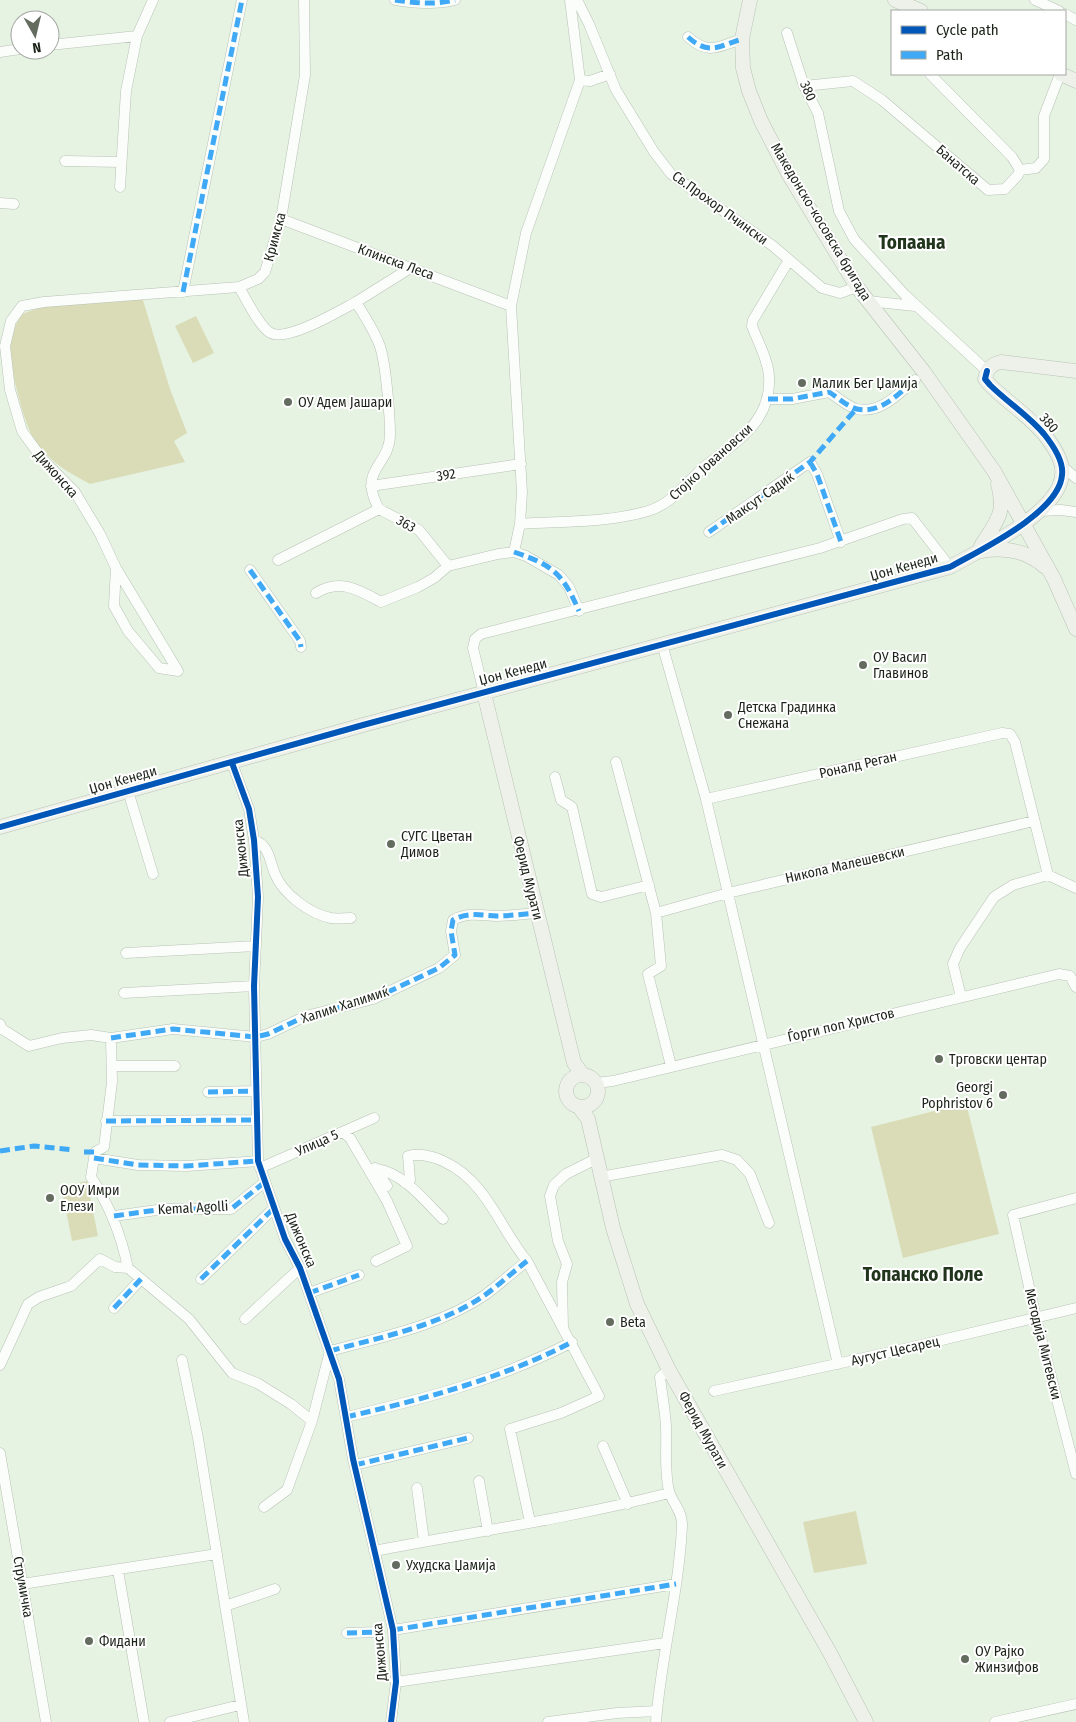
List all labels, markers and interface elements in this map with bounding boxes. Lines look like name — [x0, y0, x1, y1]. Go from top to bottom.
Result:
north arrow — [10, 10, 60, 60]
legend — [891, 10, 1066, 75]
text: Cycle path — [936, 21, 999, 39]
text: N — [31, 38, 42, 56]
text: Path — [936, 46, 963, 64]
street label: 380 — [796, 78, 820, 104]
street label: Македонско-косовска бригада — [767, 140, 875, 304]
street label: Банатска — [933, 141, 984, 189]
street label: Св.Прохор Пчински — [669, 167, 771, 249]
street label: Кримска — [260, 210, 290, 263]
district label: Топаана — [879, 231, 945, 254]
street label: Клинска Леса — [355, 240, 437, 284]
place label: Малик Бег Џамија — [812, 375, 918, 392]
marker: Малик Бег Џамија — [796, 377, 808, 389]
place label: ОУ Адем Јашари — [298, 394, 392, 411]
marker: ОУ Адем Јашари — [282, 396, 294, 408]
street label: 380 — [1036, 410, 1062, 436]
street label: Стојко Јовановски — [666, 420, 756, 504]
street label: Дижонска — [30, 446, 82, 501]
street label: 392 — [435, 465, 457, 485]
street label: Максут Садиќ — [723, 468, 798, 528]
street label: 363 — [393, 512, 419, 536]
street label: Џон Кенеди — [868, 549, 940, 585]
place label: ОУ Васил Главинов — [873, 649, 929, 682]
street label: Џон Кенеди — [477, 655, 549, 689]
marker: ОУ Васил Главинов — [857, 659, 869, 671]
place label: Детска Градинка Снежана — [737, 699, 836, 732]
marker: Детска Градинка Снежана — [722, 709, 734, 721]
street label: Роналд Реган — [818, 748, 898, 782]
street label: Џон Кенеди — [87, 762, 159, 798]
street label: Дижонска — [229, 818, 253, 879]
place label: СУГС Цветан Димов — [400, 828, 472, 861]
street label: Ферид Мурати — [509, 834, 547, 922]
marker: СУГС Цветан Димов — [385, 838, 397, 850]
street label: Никола Малешевски — [784, 843, 906, 887]
street label: Халим Халимиќ — [299, 983, 391, 1027]
street label: Ѓорги поп Христов — [786, 1003, 896, 1046]
place label: Трговски центар — [949, 1051, 1047, 1068]
marker: Трговски центар — [933, 1053, 945, 1065]
place label: Georgi Pophristov 6 — [921, 1079, 993, 1112]
marker: Georgi Pophristov 6 — [997, 1089, 1009, 1101]
street label: Улица 5 — [292, 1126, 341, 1160]
place label: ООУ Имри Елези — [60, 1182, 120, 1215]
marker: ООУ Имри Елези — [44, 1192, 56, 1204]
street label: Kemal Agolli — [157, 1198, 229, 1218]
street label: Дижонска — [281, 1209, 320, 1270]
district label: Топанско Поле — [863, 1263, 984, 1286]
street label: Методија Митевски — [1021, 1287, 1065, 1401]
place label: Beta — [620, 1314, 646, 1331]
marker: Beta — [604, 1316, 616, 1328]
street label: Аугуст Цесарец — [849, 1332, 941, 1369]
street label: Ферид Мурати — [675, 1388, 731, 1472]
street label: Струмичка — [9, 1555, 37, 1619]
place label: Ухудска Џамија — [405, 1557, 496, 1574]
marker: Ухудска Џамија — [390, 1559, 402, 1571]
street label: Дижонска — [369, 1622, 391, 1683]
place label: Фидани — [99, 1633, 146, 1650]
marker: Фидани — [83, 1635, 95, 1647]
place label: ОУ Рајко Жинзифов — [975, 1643, 1039, 1676]
marker: ОУ Рајко Жинзифов — [959, 1653, 971, 1665]

